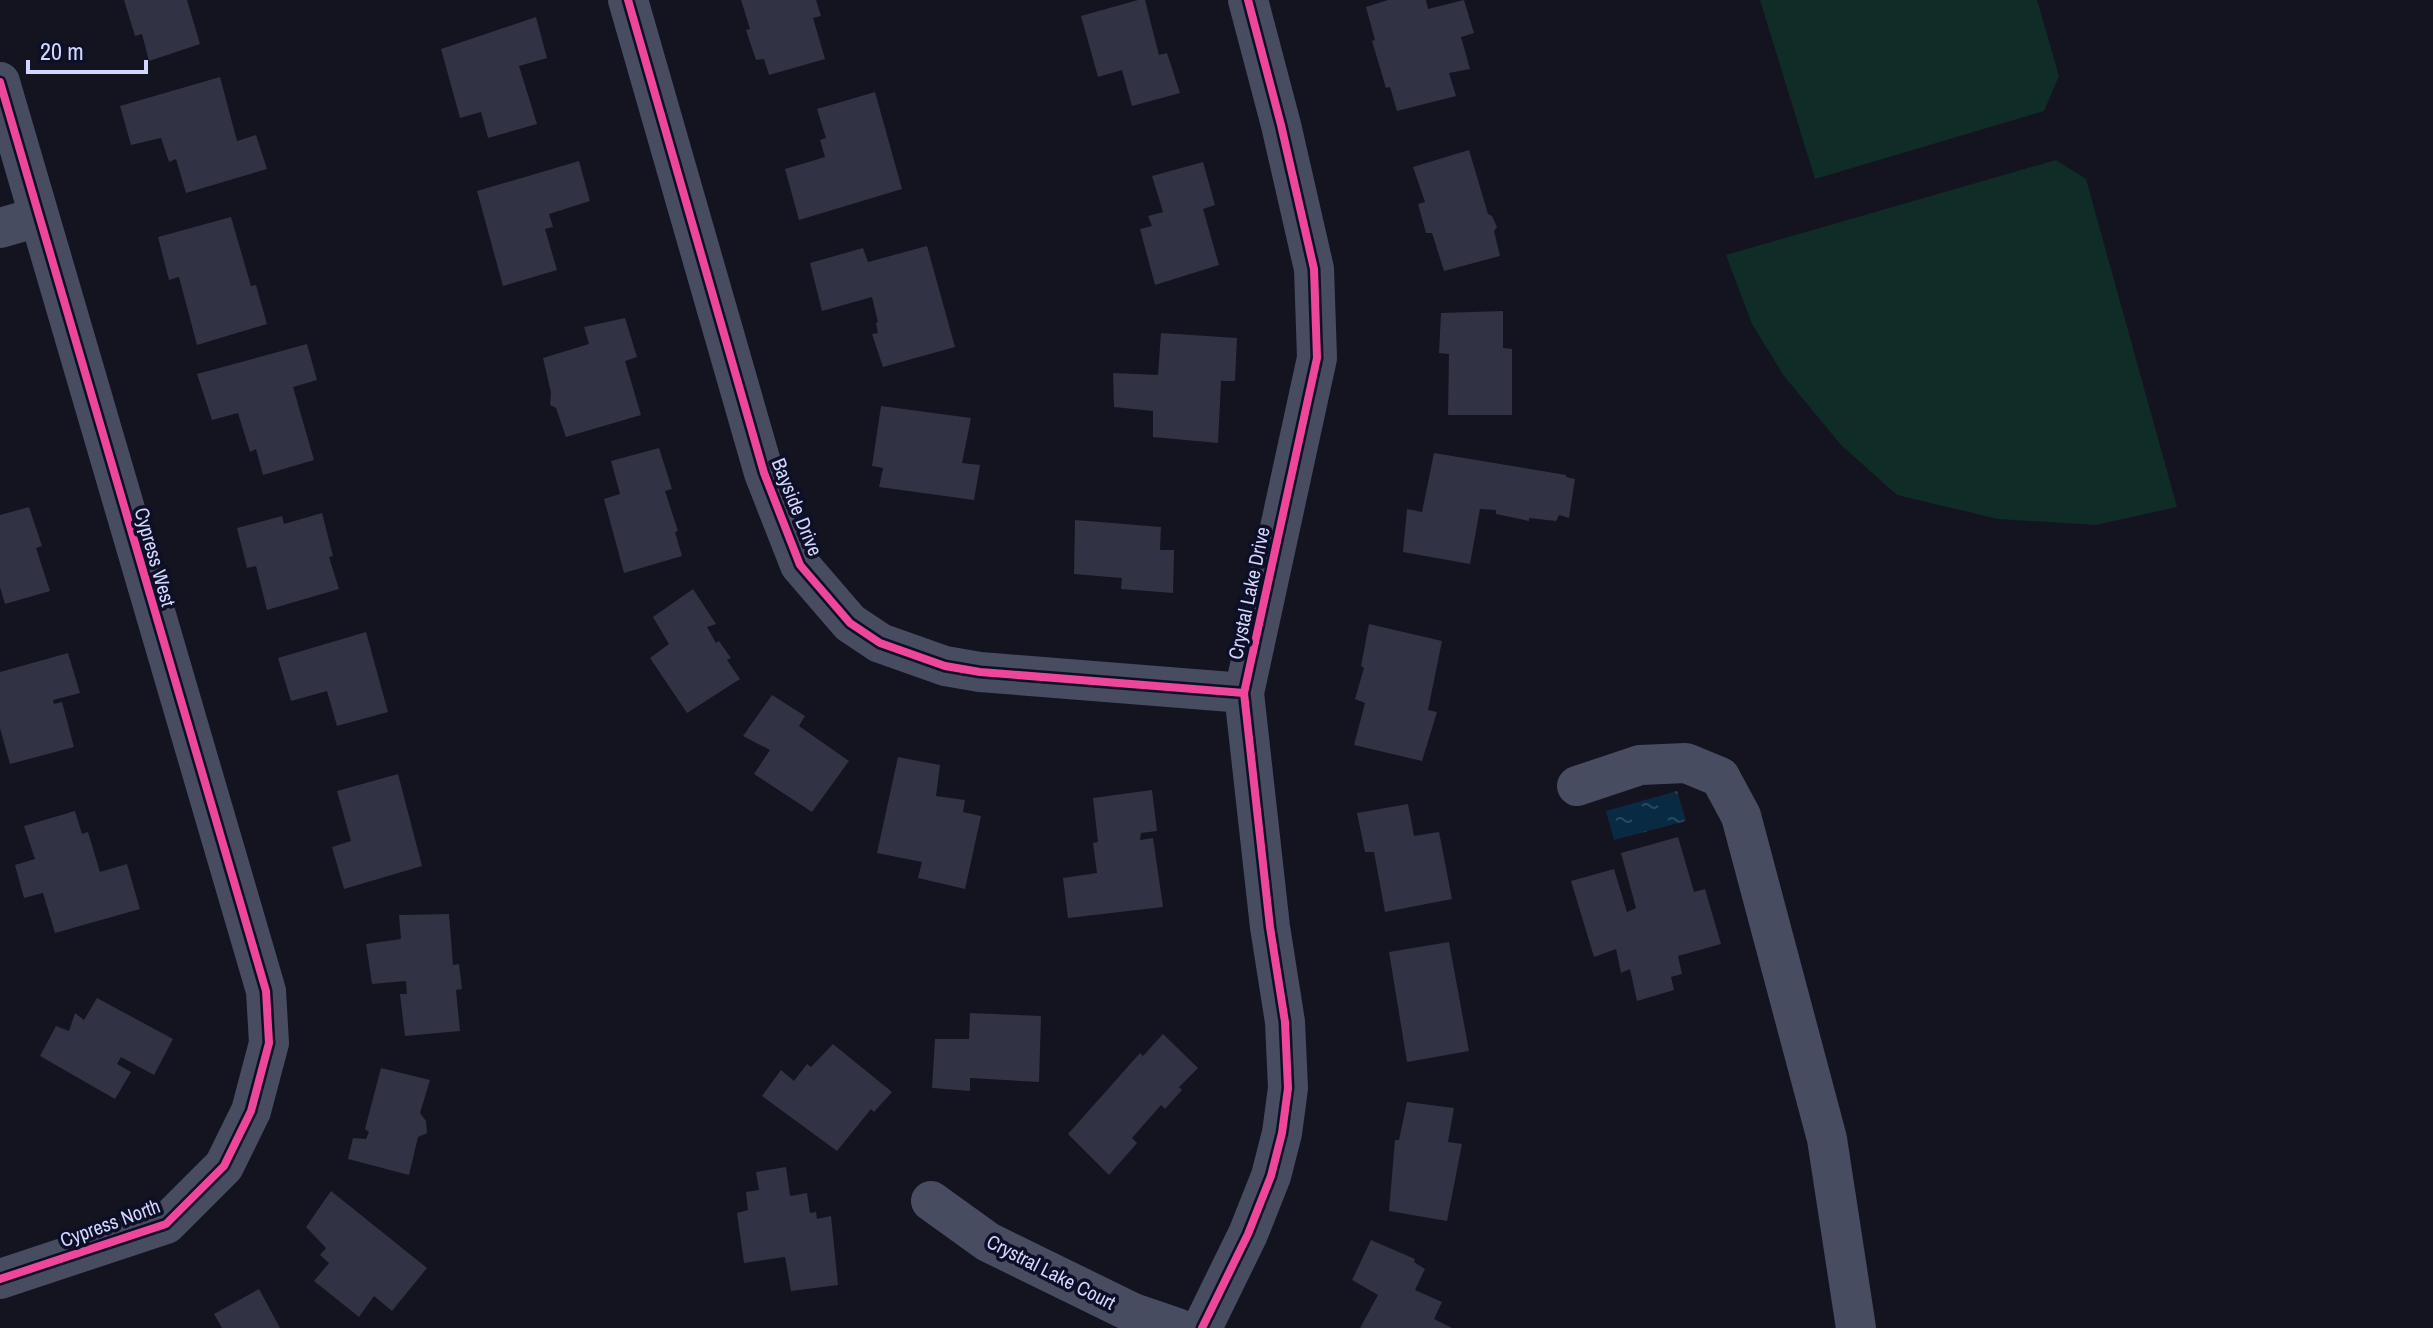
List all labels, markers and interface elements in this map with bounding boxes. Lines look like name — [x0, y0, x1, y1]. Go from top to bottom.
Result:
scale bar — [28, 24, 146, 74]
text: 20 m — [40, 35, 84, 67]
street label: Bayside Drive — [766, 454, 829, 560]
street label: Cypress West — [128, 504, 183, 610]
street label: Crystal Lake Drive — [1221, 524, 1276, 662]
street label: Cypress North — [56, 1192, 164, 1253]
street label: Crystral Lake Court — [982, 1227, 1121, 1316]

